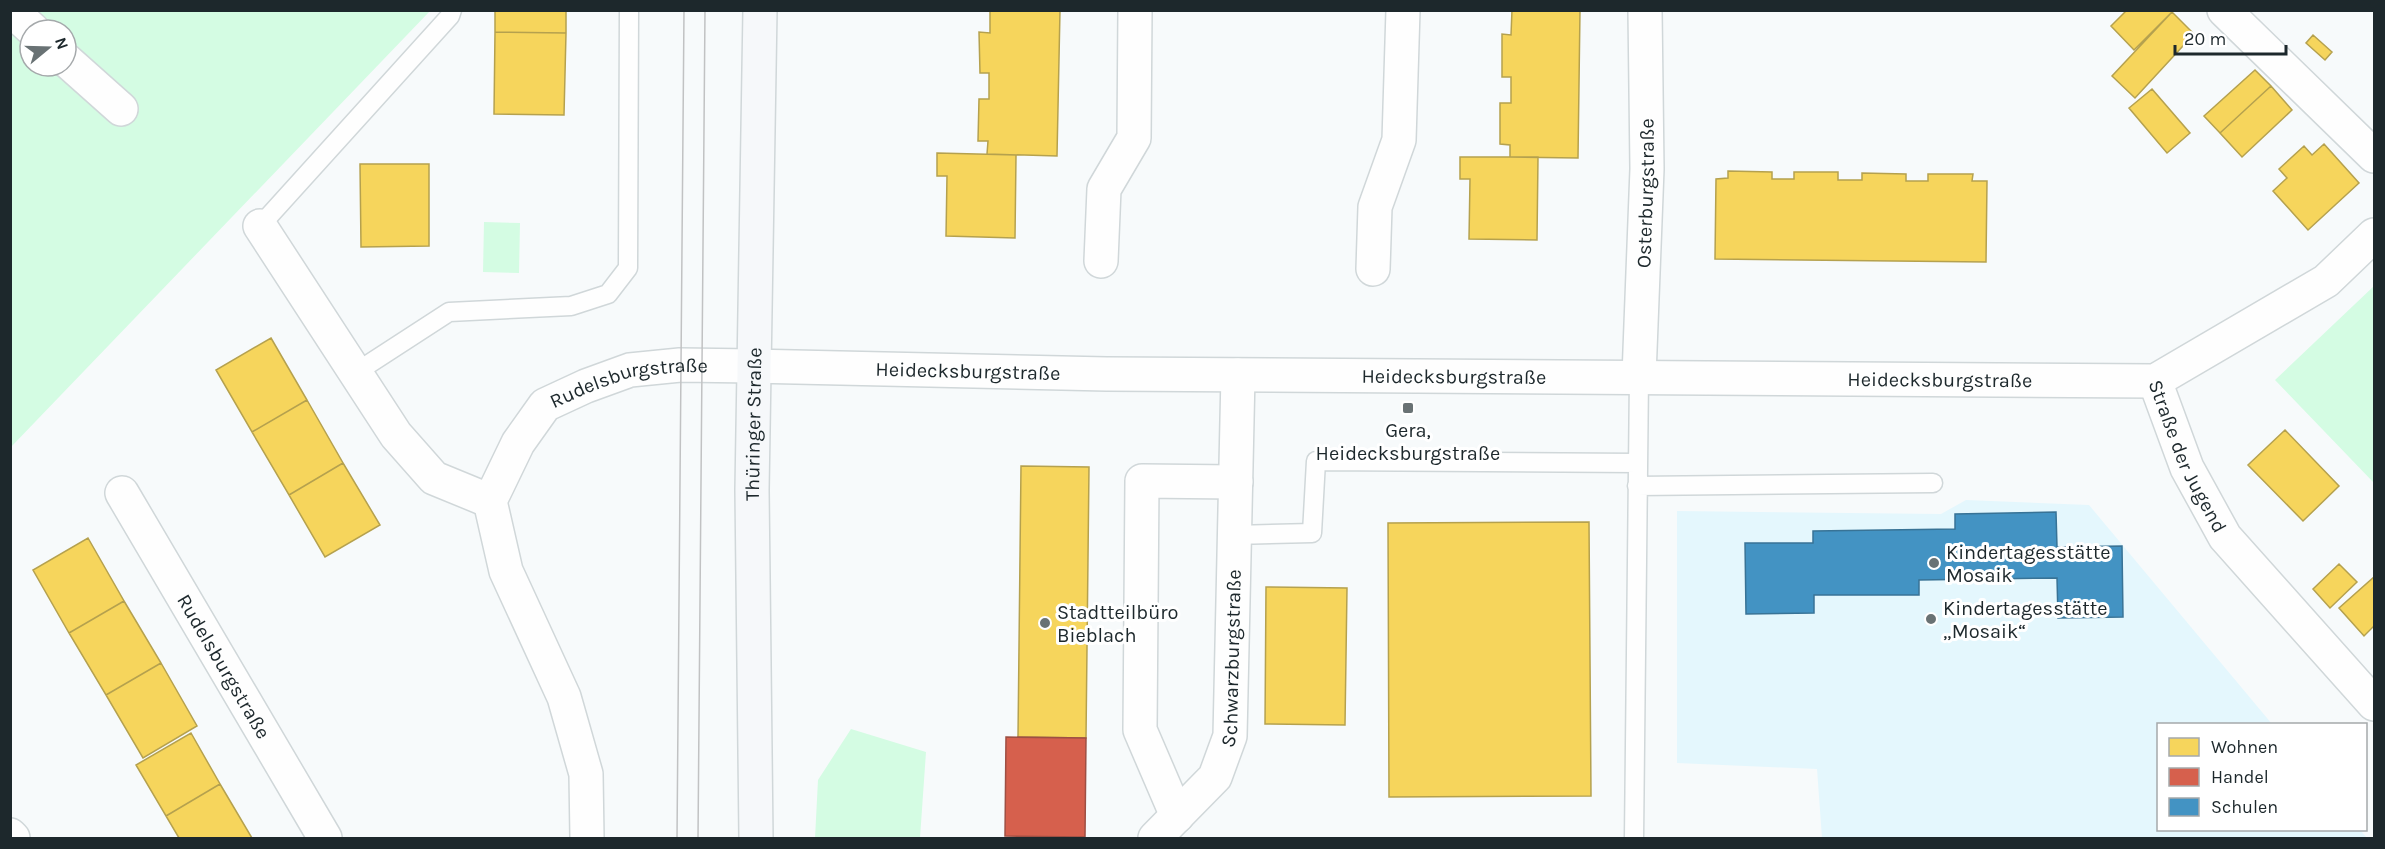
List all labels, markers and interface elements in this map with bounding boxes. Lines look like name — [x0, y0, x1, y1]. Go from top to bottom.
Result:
north arrow — [18, 18, 78, 78]
scale bar — [2175, 18, 2286, 56]
text: 20 m — [2184, 28, 2226, 50]
text: N — [51, 35, 73, 52]
street label: Osterburgstraße — [1632, 118, 1659, 268]
street label: Thüringer Straße — [740, 347, 766, 501]
street label: Rudelsburgstraße — [546, 353, 708, 413]
street label: Heidecksburgstraße — [875, 357, 1061, 384]
street label: Heidecksburgstraße — [1361, 364, 1546, 388]
street label: Heidecksburgstraße — [1847, 367, 2032, 392]
street label: Straße der Jugend — [2144, 377, 2232, 536]
marker: Gera, Heidecksburgstraße — [1401, 401, 1415, 415]
place label: Gera, Heidecksburgstraße — [1316, 419, 1500, 465]
place label: Kindertagesstätte Mosaik — [1946, 541, 2110, 587]
marker: Kindertagesstätte Mosaik — [1927, 556, 1941, 570]
street label: Schwarzburgstraße — [1215, 569, 1245, 750]
street label: Rudelsburgstraße — [173, 590, 275, 743]
place label: Kindertagesstätte „Mosaik“ — [1943, 597, 2107, 643]
place label: Stadtteilbüro Bieblach — [1057, 601, 1178, 647]
marker: Kindertagesstätte „Mosaik“ — [1924, 612, 1938, 626]
marker: Stadtteilbüro Bieblach — [1038, 616, 1052, 630]
legend — [2157, 723, 2367, 831]
text: Wohnen — [2211, 736, 2278, 758]
text: Handel — [2211, 766, 2269, 788]
text: Schulen — [2211, 796, 2278, 818]

